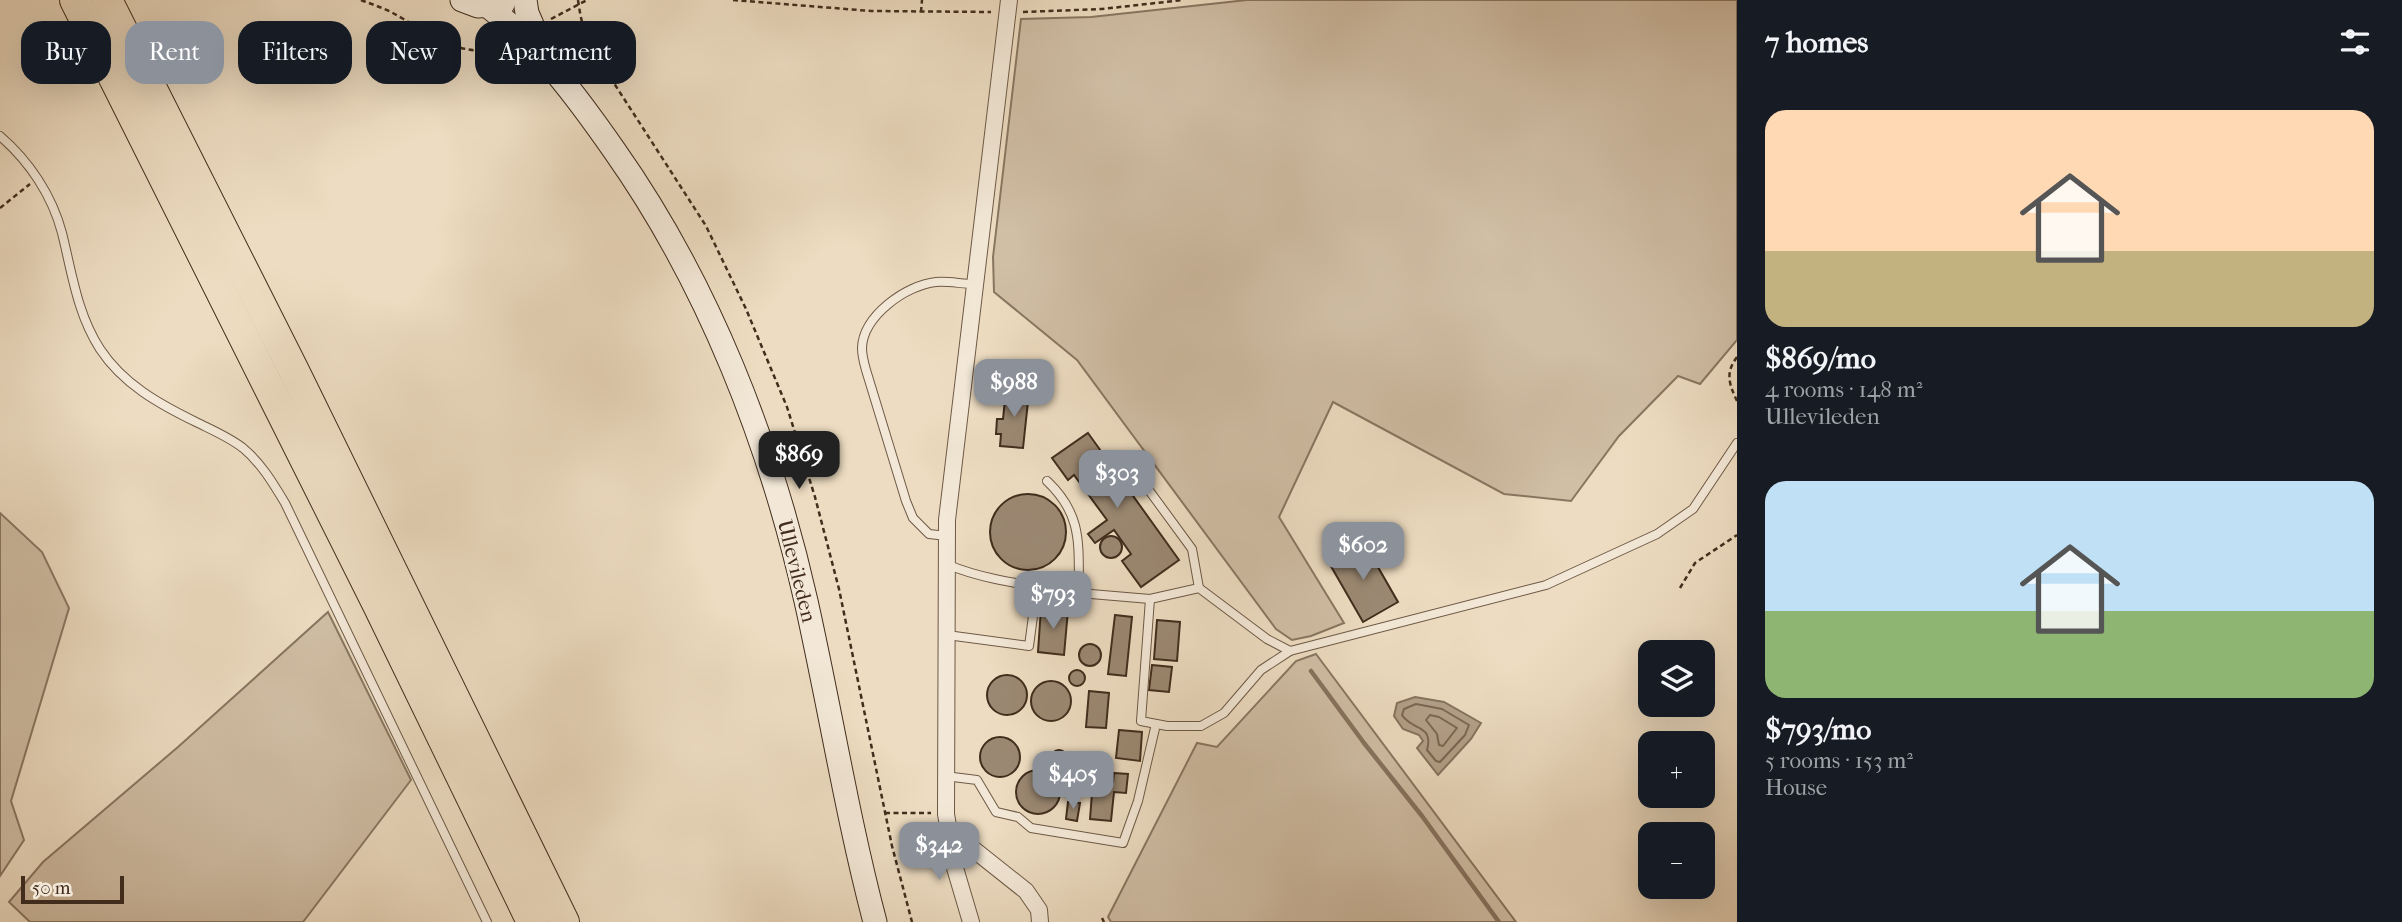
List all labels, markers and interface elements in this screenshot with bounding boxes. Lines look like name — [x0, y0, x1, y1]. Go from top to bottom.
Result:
chip: Buy — [21, 21, 111, 84]
chip: Rent — [125, 21, 224, 84]
chip: Filters — [238, 21, 352, 84]
chip: New — [366, 21, 461, 84]
chip: Apartment — [475, 21, 636, 84]
icon: filters — [2336, 23, 2374, 61]
text: 7 homes — [1765, 25, 1868, 60]
icon: home — [2007, 155, 2133, 281]
text: $869/mo — [1765, 341, 1876, 376]
pin: $988 — [973, 360, 1055, 419]
text: $988 — [990, 368, 1038, 395]
text: 4 rooms · 148 m² — [1765, 376, 1922, 403]
text: Ullevileden — [1765, 403, 1880, 430]
pin: $869 — [758, 432, 840, 491]
text: $869 — [775, 440, 823, 467]
pin: $303 — [1076, 450, 1158, 510]
text: $303 — [1095, 459, 1139, 486]
street label: Ullevileden — [773, 517, 821, 625]
pin: $602 — [1322, 522, 1404, 582]
icon: home — [2007, 526, 2133, 652]
text: $602 — [1338, 531, 1388, 558]
pin: $793 — [1012, 572, 1094, 631]
text: $793 — [1030, 580, 1076, 607]
map controls — [1638, 640, 1715, 899]
button: layers — [1638, 640, 1715, 717]
text: $793/mo — [1765, 712, 1871, 747]
button: + — [1638, 731, 1715, 808]
text: 5 rooms · 153 m² — [1765, 747, 1913, 774]
pin: $405 — [1032, 752, 1114, 811]
text: $405 — [1049, 760, 1097, 787]
text: House — [1765, 774, 1827, 801]
pin: $342 — [898, 822, 980, 882]
button: − — [1638, 822, 1715, 899]
text: $342 — [915, 831, 963, 858]
scale bar — [21, 873, 124, 905]
text: 50 m — [32, 877, 71, 899]

